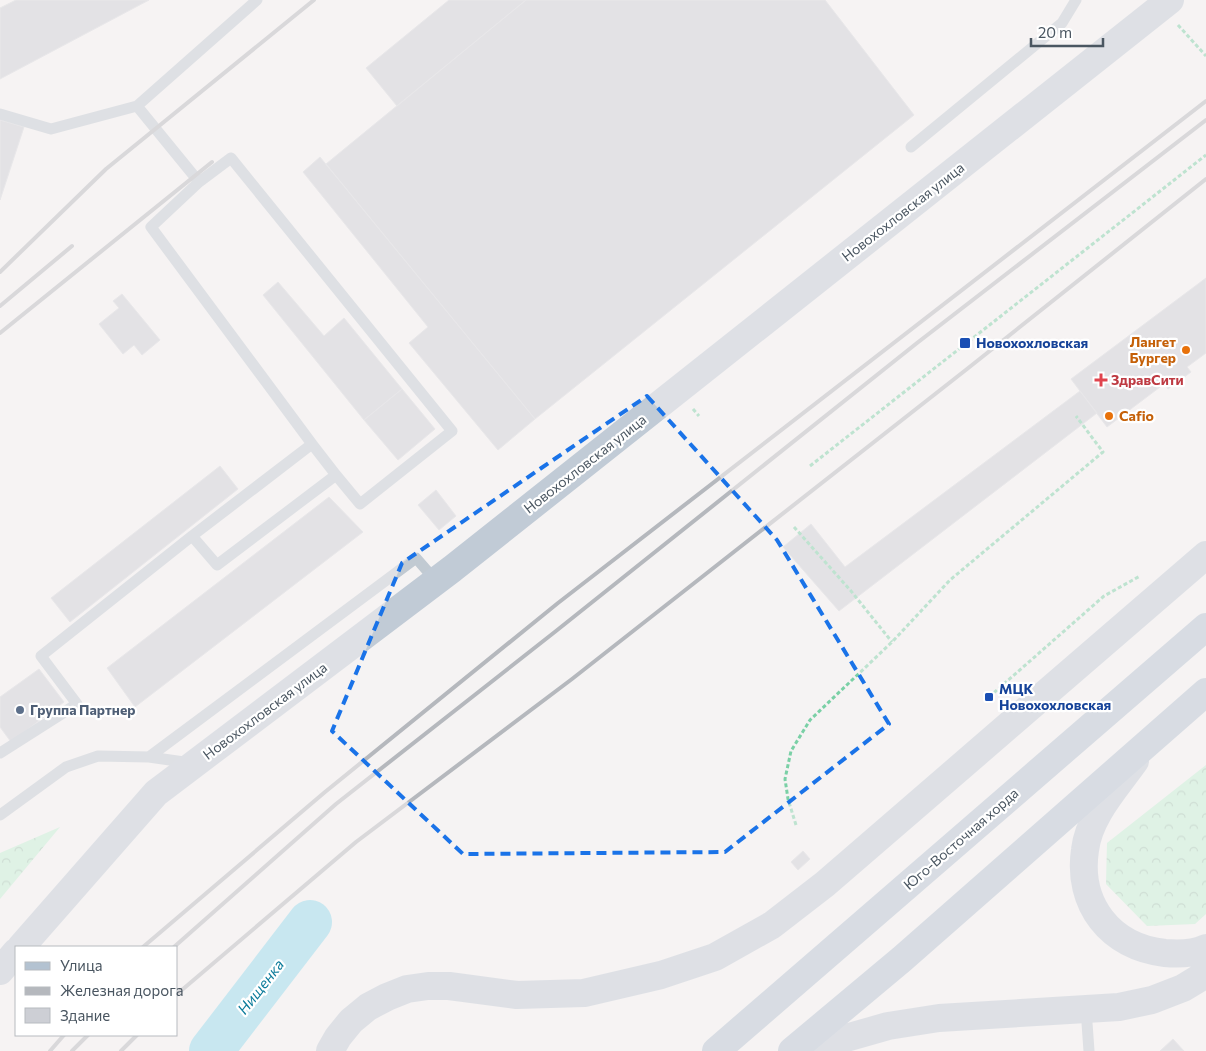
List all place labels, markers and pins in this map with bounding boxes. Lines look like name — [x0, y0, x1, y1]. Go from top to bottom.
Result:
place label: Лангет Бургер — [1130, 333, 1176, 366]
place label: Новохохловская — [976, 334, 1088, 351]
marker: Новохохловская — [958, 336, 972, 350]
marker: Лангет Бургер — [1180, 344, 1192, 356]
place label: ЗдравСити — [1111, 371, 1184, 388]
marker: ЗдравСити — [1095, 374, 1107, 386]
place label: Cafio — [1119, 407, 1154, 424]
marker: Cafio — [1103, 410, 1115, 422]
place label: МЦК Новохохловская — [999, 680, 1111, 713]
marker: МЦК Новохохловская — [983, 691, 995, 703]
place label: Группа Партнер — [30, 701, 136, 718]
marker: Группа Партнер — [14, 704, 26, 716]

